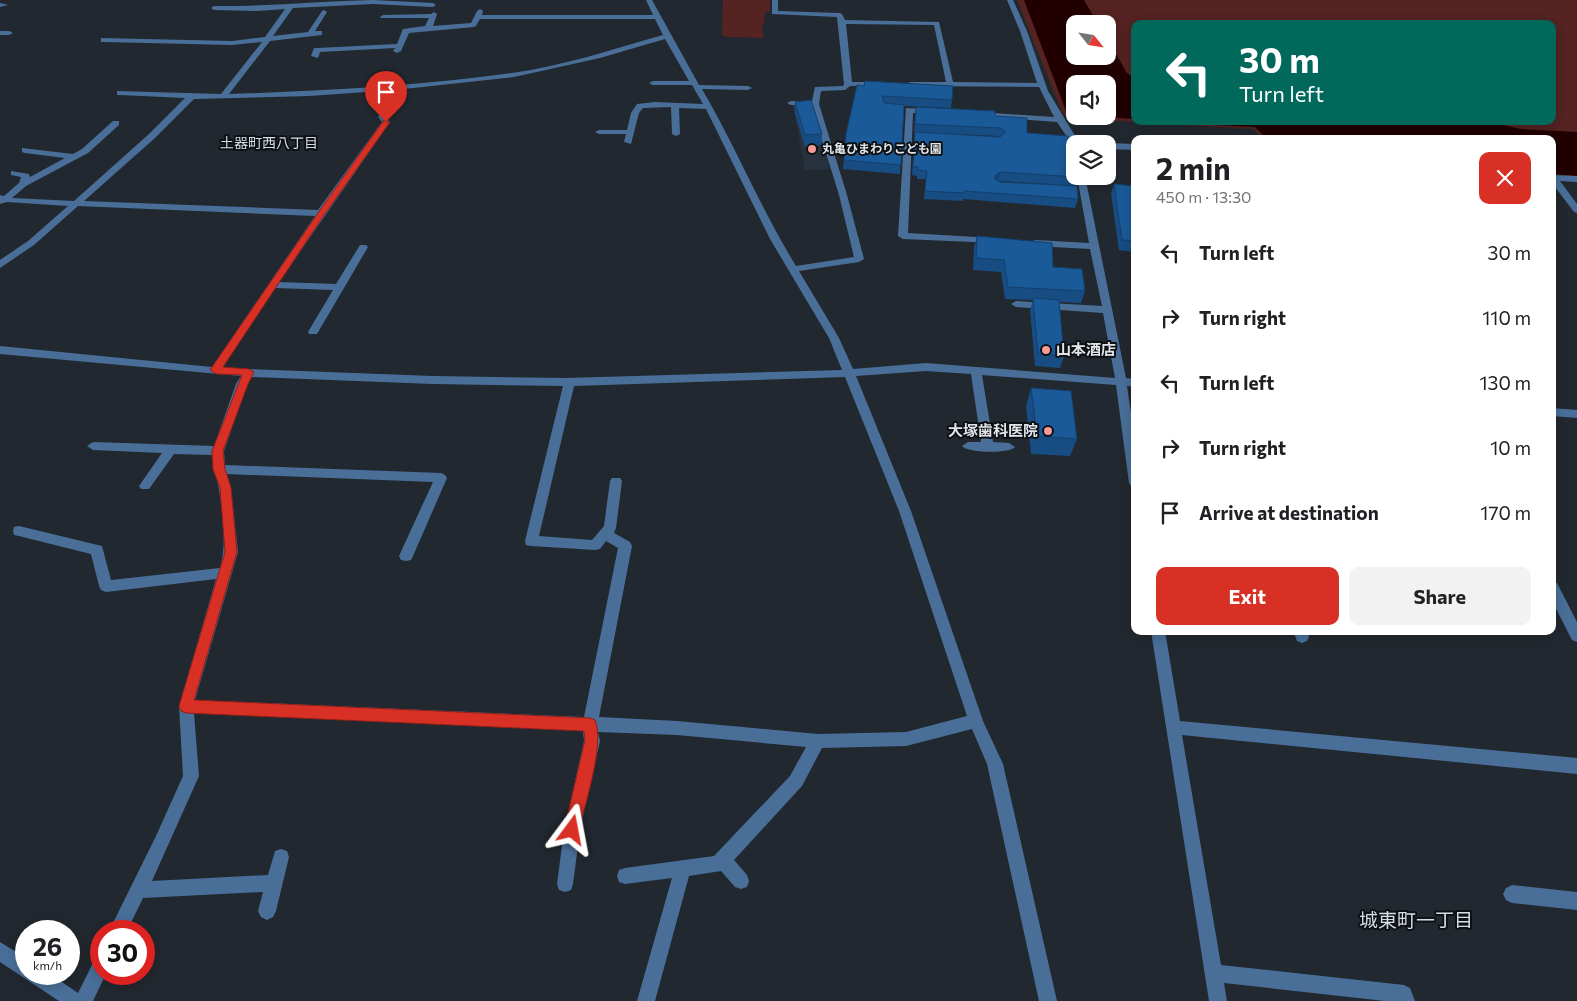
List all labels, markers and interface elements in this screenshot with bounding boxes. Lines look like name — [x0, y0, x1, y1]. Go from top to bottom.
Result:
north arrow — [1066, 15, 1116, 65]
map controls — [1066, 15, 1116, 185]
text: 30 m — [1239, 37, 1320, 80]
icon: left — [1156, 40, 1221, 105]
pin — [365, 71, 407, 122]
button: sound — [1066, 75, 1116, 125]
icon: arrive — [372, 78, 400, 106]
text: Turn left — [1239, 80, 1324, 107]
district label: 土器町西八丁目 — [220, 134, 318, 151]
button: layers — [1066, 135, 1116, 185]
place label: 丸亀ひまわりこども園 — [822, 141, 942, 155]
marker: 丸亀ひまわりこども園 — [806, 143, 818, 155]
text: 2 min — [1156, 149, 1231, 186]
button: close — [1479, 152, 1531, 204]
text: 450 m · 13:30 — [1156, 187, 1251, 206]
icon: left — [1156, 239, 1184, 267]
text: Turn left — [1199, 241, 1274, 264]
text: 30 m — [1488, 241, 1531, 264]
icon: right — [1156, 304, 1184, 332]
text: Turn right — [1199, 306, 1286, 329]
text: 110 m — [1482, 306, 1531, 329]
place label: 山本酒店 — [1056, 340, 1116, 358]
marker: 山本酒店 — [1040, 344, 1052, 356]
icon: left — [1156, 369, 1184, 397]
text: Turn left — [1199, 371, 1274, 394]
text: 130 m — [1479, 371, 1531, 394]
place label: 大塚歯科医院 — [948, 421, 1038, 439]
marker: 大塚歯科医院 — [1042, 425, 1054, 437]
icon: right — [1156, 434, 1184, 462]
text: Turn right — [1199, 436, 1286, 459]
text: 10 m — [1490, 436, 1531, 459]
icon: arrive — [1156, 499, 1184, 527]
text: Arrive at destination — [1199, 501, 1379, 524]
text: 170 m — [1480, 501, 1531, 524]
button: Exit — [1156, 567, 1339, 625]
button: Share — [1349, 567, 1531, 625]
position arrow — [545, 803, 597, 855]
district label: 城東町一丁目 — [1359, 908, 1473, 931]
speed limit sign: 30 — [90, 920, 155, 985]
text: 26 — [33, 931, 62, 961]
text: km/h — [33, 958, 62, 972]

